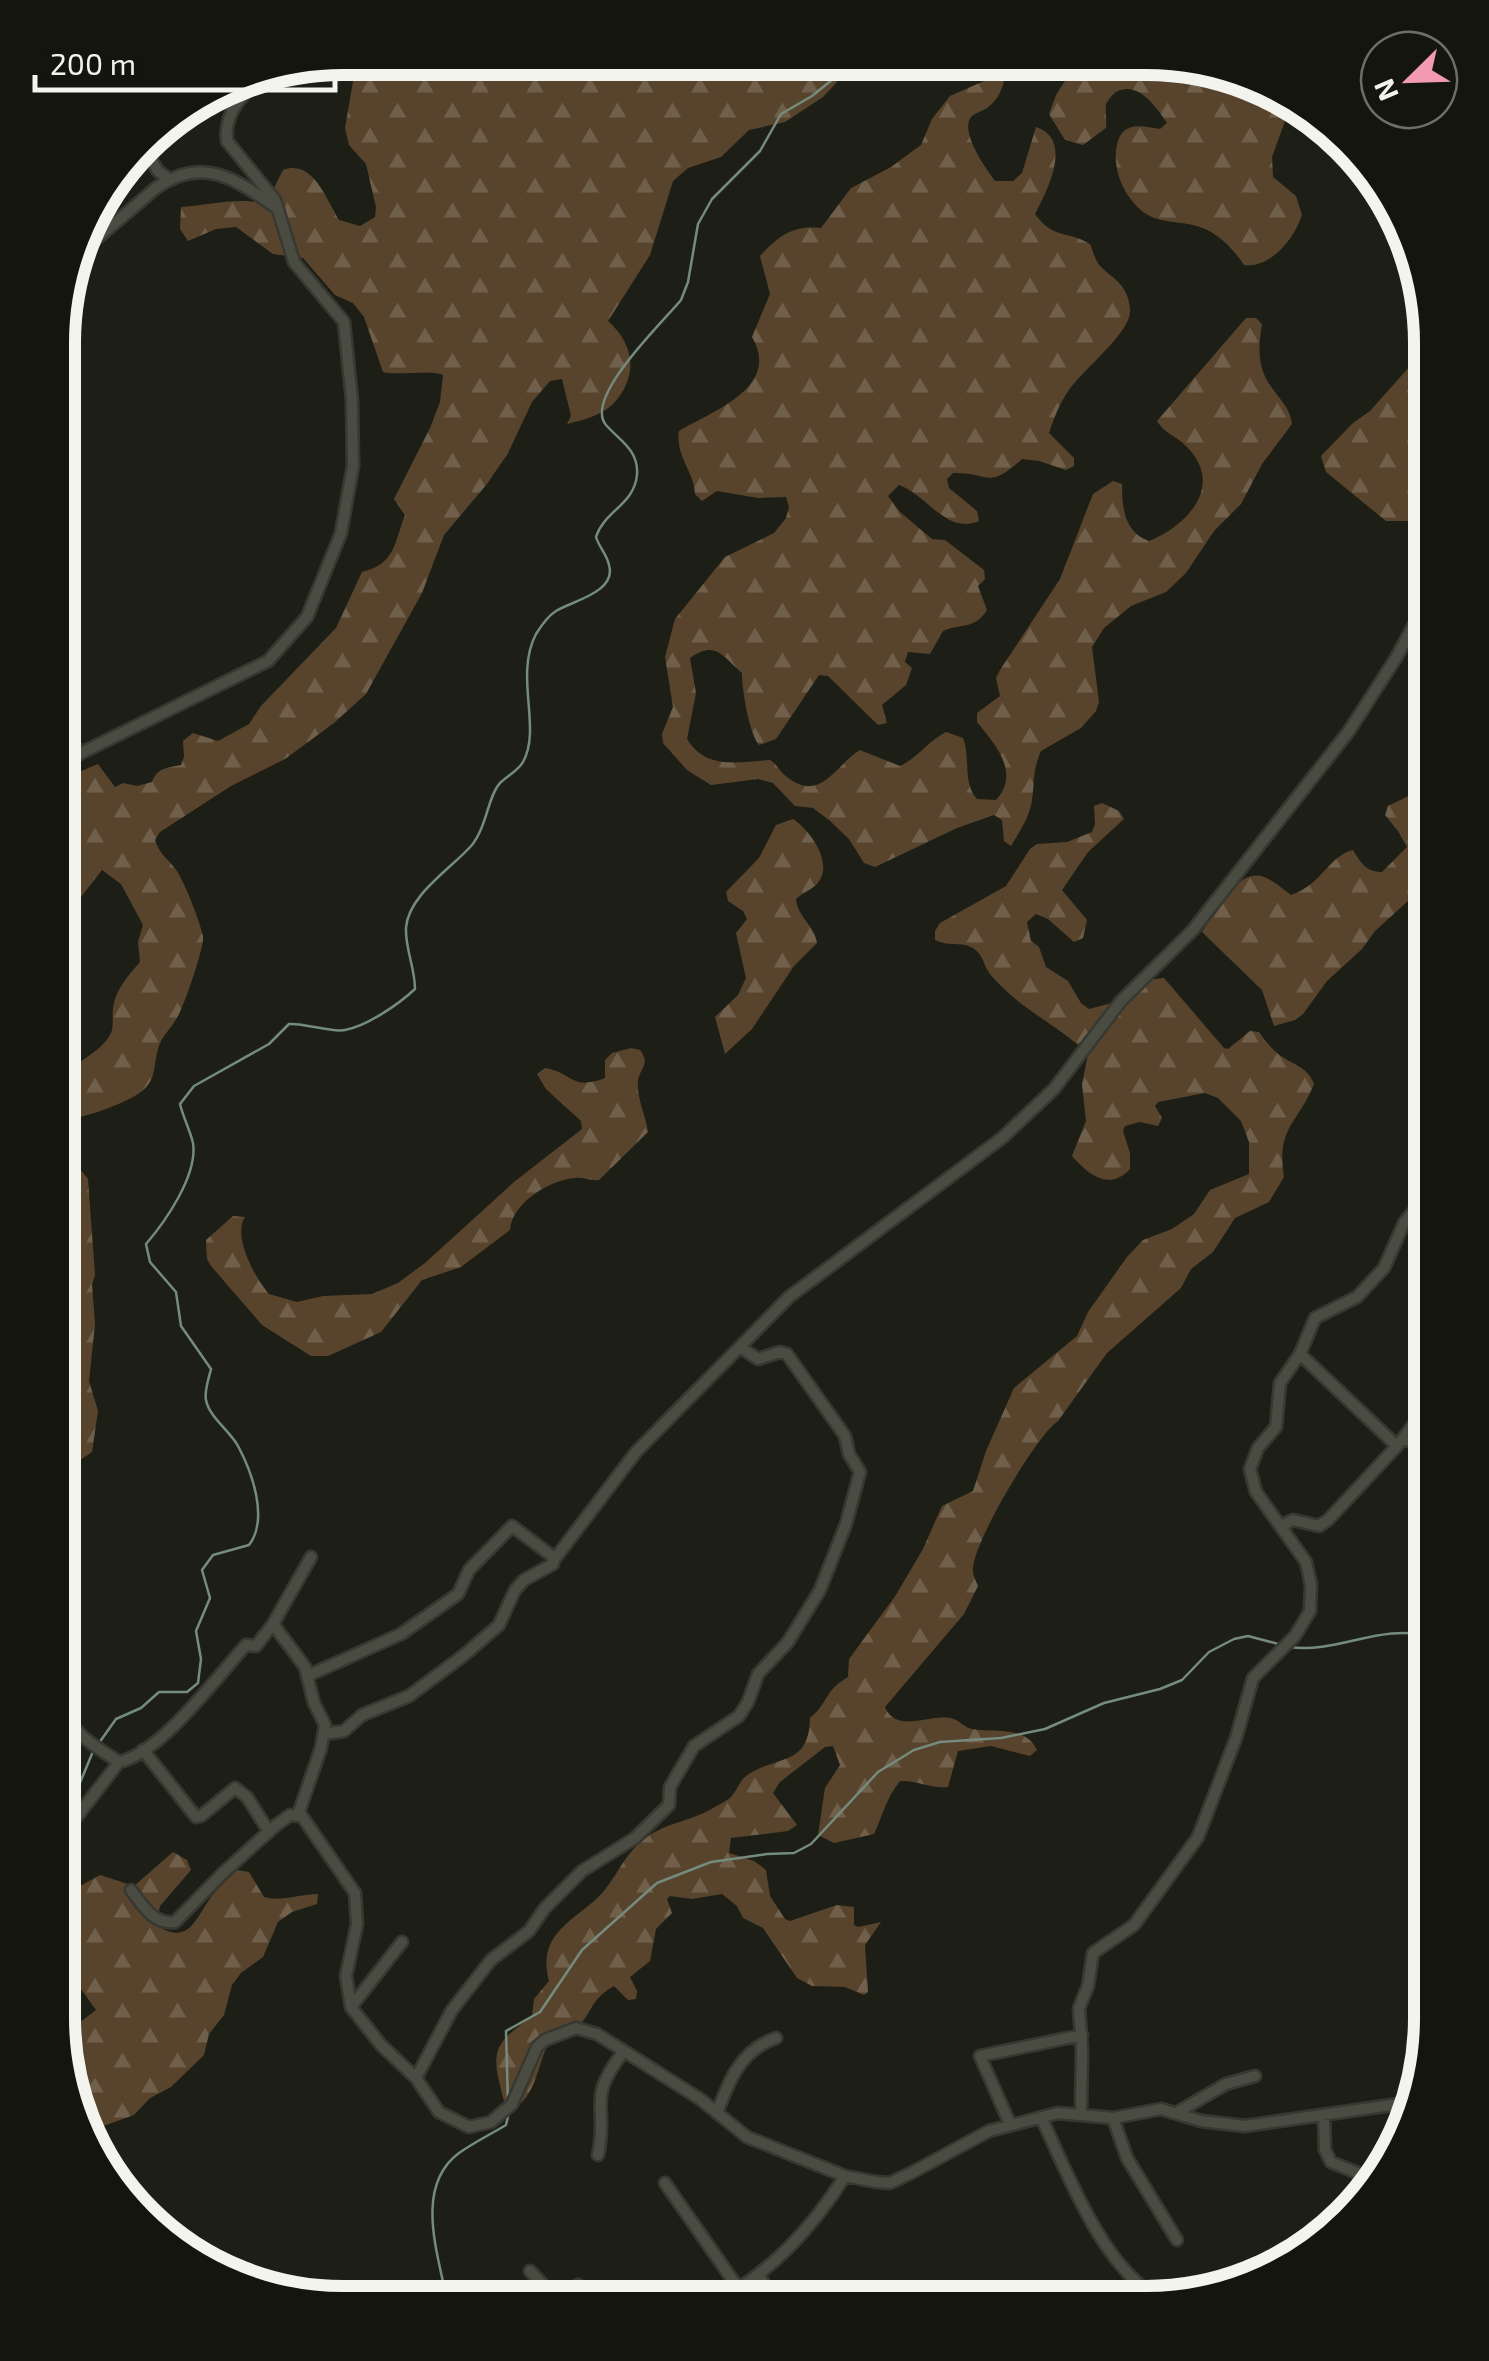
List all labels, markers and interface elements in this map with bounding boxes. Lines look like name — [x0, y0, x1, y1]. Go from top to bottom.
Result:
scale bar — [35, 30, 335, 92]
north arrow — [1359, 30, 1459, 130]
text: 200 m — [50, 45, 136, 81]
text: N — [1365, 74, 1405, 106]

